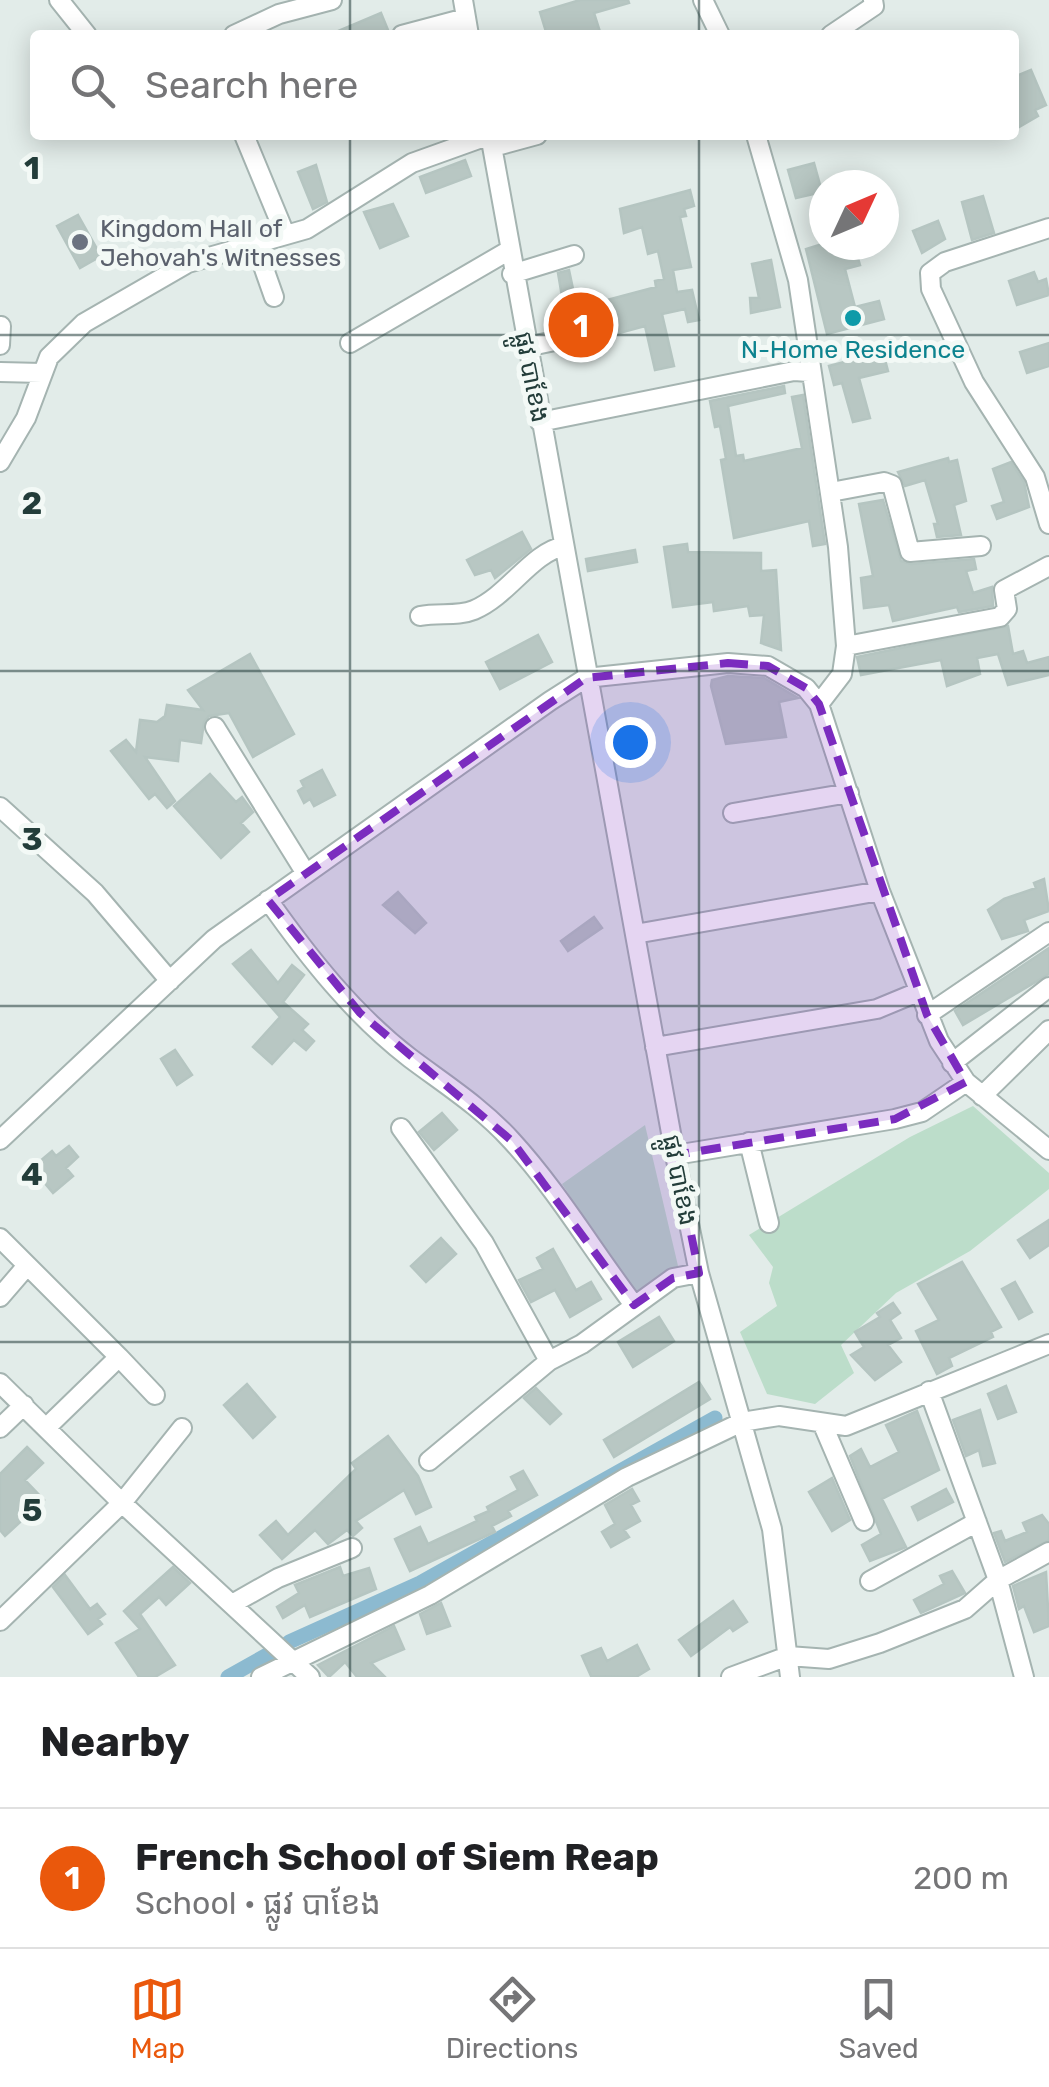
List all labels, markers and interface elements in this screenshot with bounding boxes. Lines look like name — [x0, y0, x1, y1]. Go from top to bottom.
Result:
search box — [30, 30, 1019, 140]
icon: search — [65, 58, 120, 113]
text: Search here — [145, 62, 358, 108]
text: 1 — [24, 149, 40, 187]
north arrow — [809, 170, 899, 260]
place label: Kingdom Hall of Jehovah's Witnesses — [100, 214, 341, 272]
marker: Kingdom Hall of Jehovah's Witnesses — [69, 231, 91, 253]
pin: 1 — [548, 288, 614, 362]
marker: N-Home Residence — [842, 307, 864, 329]
street label: ផ្លូវ បាខែង — [501, 329, 555, 427]
place label: N-Home Residence — [741, 335, 965, 364]
text: 2 — [22, 484, 42, 522]
your location — [605, 717, 656, 768]
text: 3 — [21, 820, 43, 858]
street label: ផ្លូវ បាខែង — [649, 1132, 703, 1230]
text: 4 — [21, 1155, 43, 1193]
text: 5 — [22, 1491, 42, 1529]
text: Nearby — [40, 1717, 190, 1767]
text: French School of Siem Reap — [135, 1834, 659, 1880]
text: 1 — [65, 1859, 80, 1897]
text: 200 m — [913, 1859, 1009, 1897]
text: School · ផ្លូវ បាខែង — [135, 1884, 381, 1922]
tab: Map — [130, 1972, 185, 2065]
tab: Directions — [446, 1972, 578, 2065]
tab: Saved — [839, 1972, 919, 2065]

